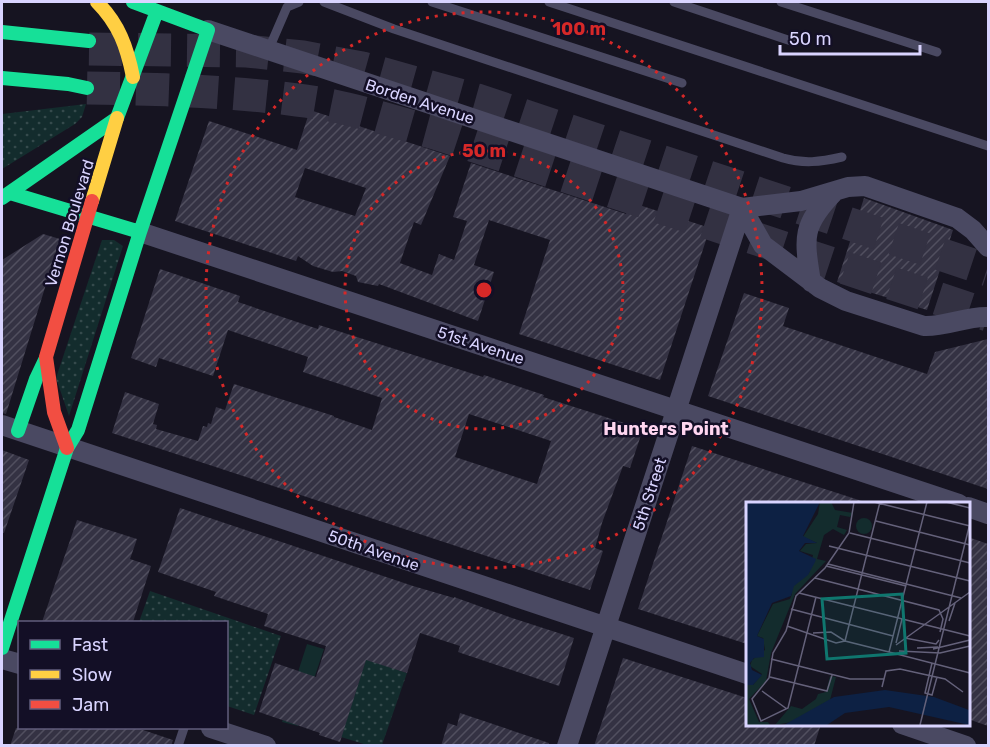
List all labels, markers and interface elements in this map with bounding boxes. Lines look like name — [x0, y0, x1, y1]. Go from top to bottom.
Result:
text: 100 m — [552, 18, 606, 40]
scale bar — [780, 18, 920, 56]
text: 50 m — [789, 28, 832, 50]
street label: Borden Avenue — [363, 75, 477, 128]
text: 50 m — [462, 140, 506, 162]
street label: Vernon Boulevard — [41, 157, 98, 289]
centre of rings — [474, 280, 494, 300]
street label: 51st Avenue — [435, 323, 527, 368]
district label: Hunters Point — [603, 418, 729, 440]
street label: 5th Street — [629, 455, 670, 533]
inset map — [746, 502, 969, 726]
street label: 50th Avenue — [326, 526, 422, 575]
legend — [18, 621, 228, 729]
text: Fast — [72, 634, 108, 656]
text: Slow — [72, 664, 112, 686]
text: Jam — [72, 694, 109, 716]

